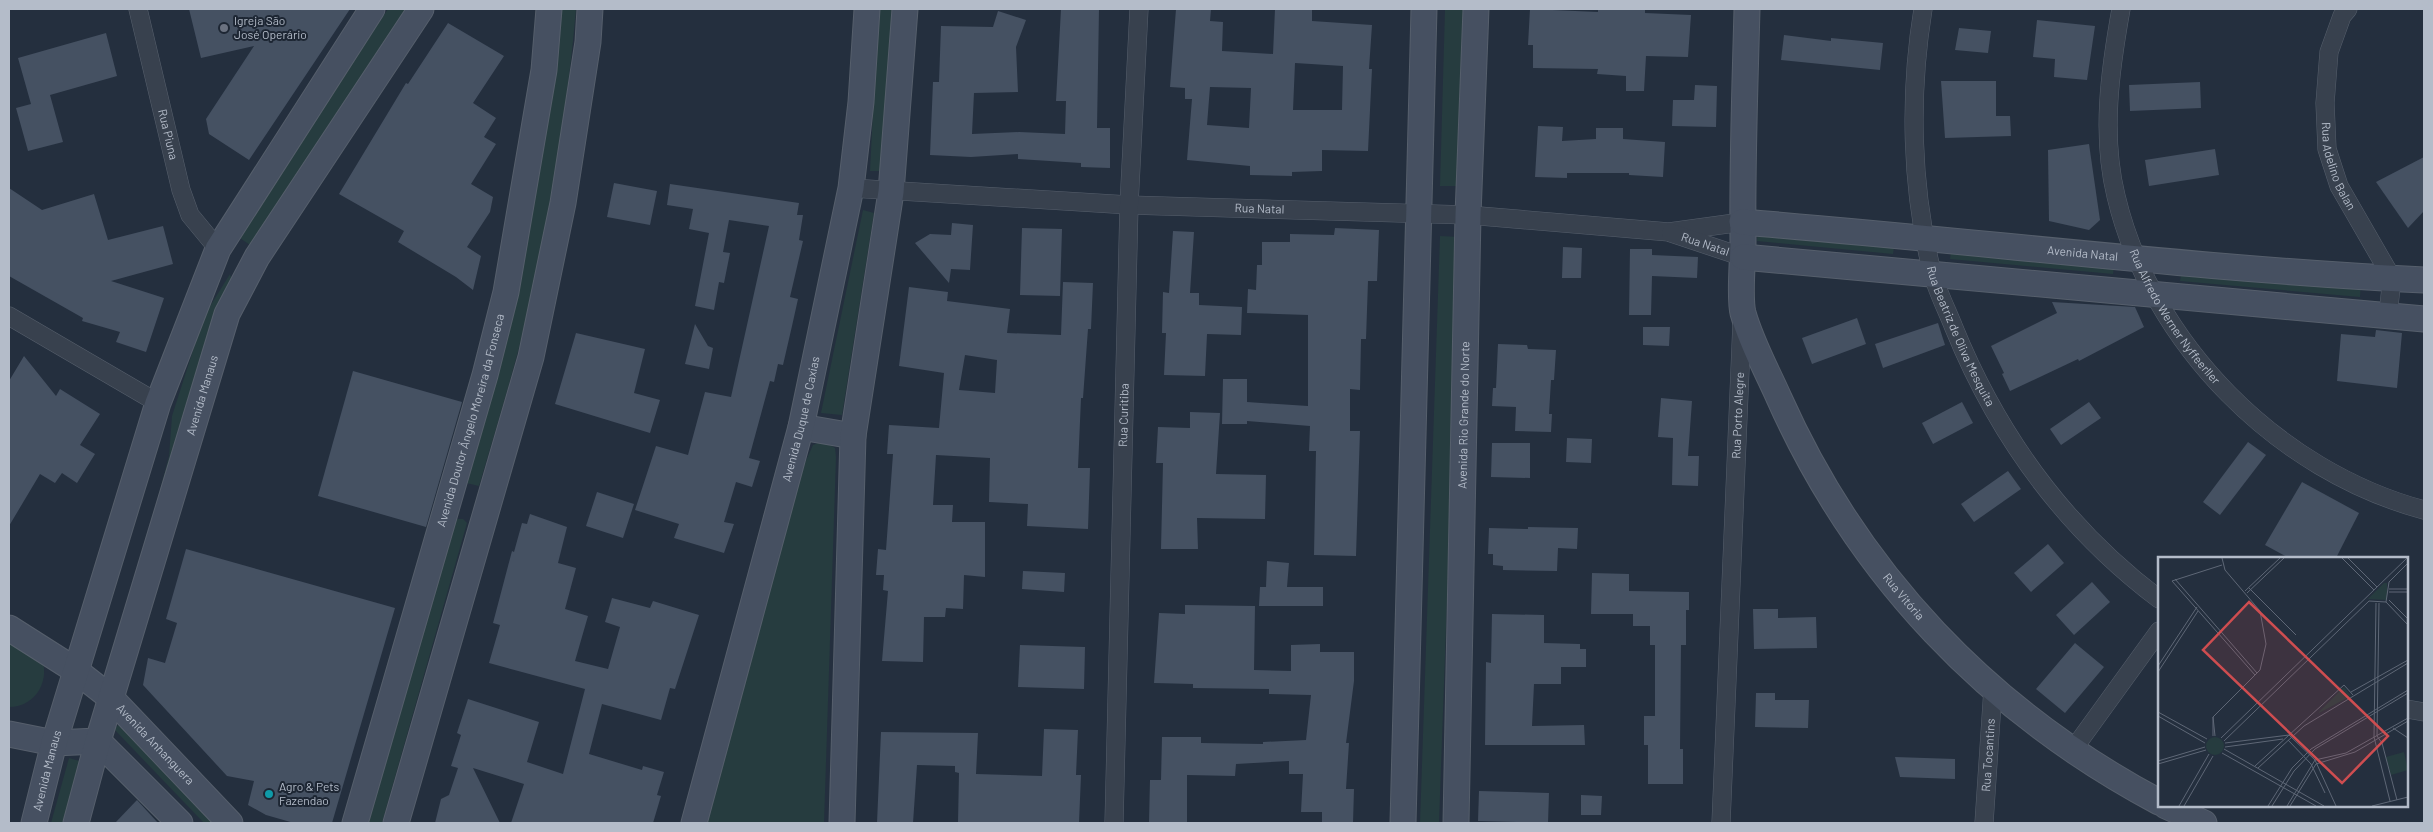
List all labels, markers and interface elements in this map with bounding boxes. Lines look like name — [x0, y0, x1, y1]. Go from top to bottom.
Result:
place label: Igreja São José Operário — [234, 13, 307, 41]
marker: Igreja São José Operário — [218, 22, 230, 34]
street label: Rua Piuna — [156, 108, 182, 161]
street label: Rua Adelino Balan — [2320, 122, 2359, 212]
street label: Rua Natal — [1234, 200, 1285, 216]
street label: Rua Natal — [1680, 229, 1731, 258]
street label: Avenida Natal — [2047, 242, 2119, 263]
street label: Rua Alfredo Werner Nyffeerller — [2127, 247, 2224, 387]
street label: Rua Beatriz de Oliva Mesquita — [1925, 264, 1998, 408]
street label: Avenida Doutor Ângelo Moreira da Fonseca — [433, 312, 506, 528]
street label: Avenida Rio Grande do Norte — [1455, 341, 1472, 489]
street label: Avenida Manaus — [183, 353, 220, 437]
street label: Avenida Duque de Caxias — [779, 355, 822, 483]
street label: Rua Porto Alegre — [1728, 372, 1746, 459]
street label: Rua Curitiba — [1115, 383, 1131, 447]
inset map — [2158, 557, 2408, 807]
street label: Rua Vitória — [1881, 570, 1928, 622]
street label: Avenida Anhanguera — [114, 701, 198, 787]
street label: Rua Tocantins — [1978, 718, 1997, 792]
street label: Avenida Manaus — [29, 728, 64, 812]
place label: Agro & Pets Fazendao — [279, 779, 340, 807]
marker: Agro & Pets Fazendao — [263, 788, 275, 800]

